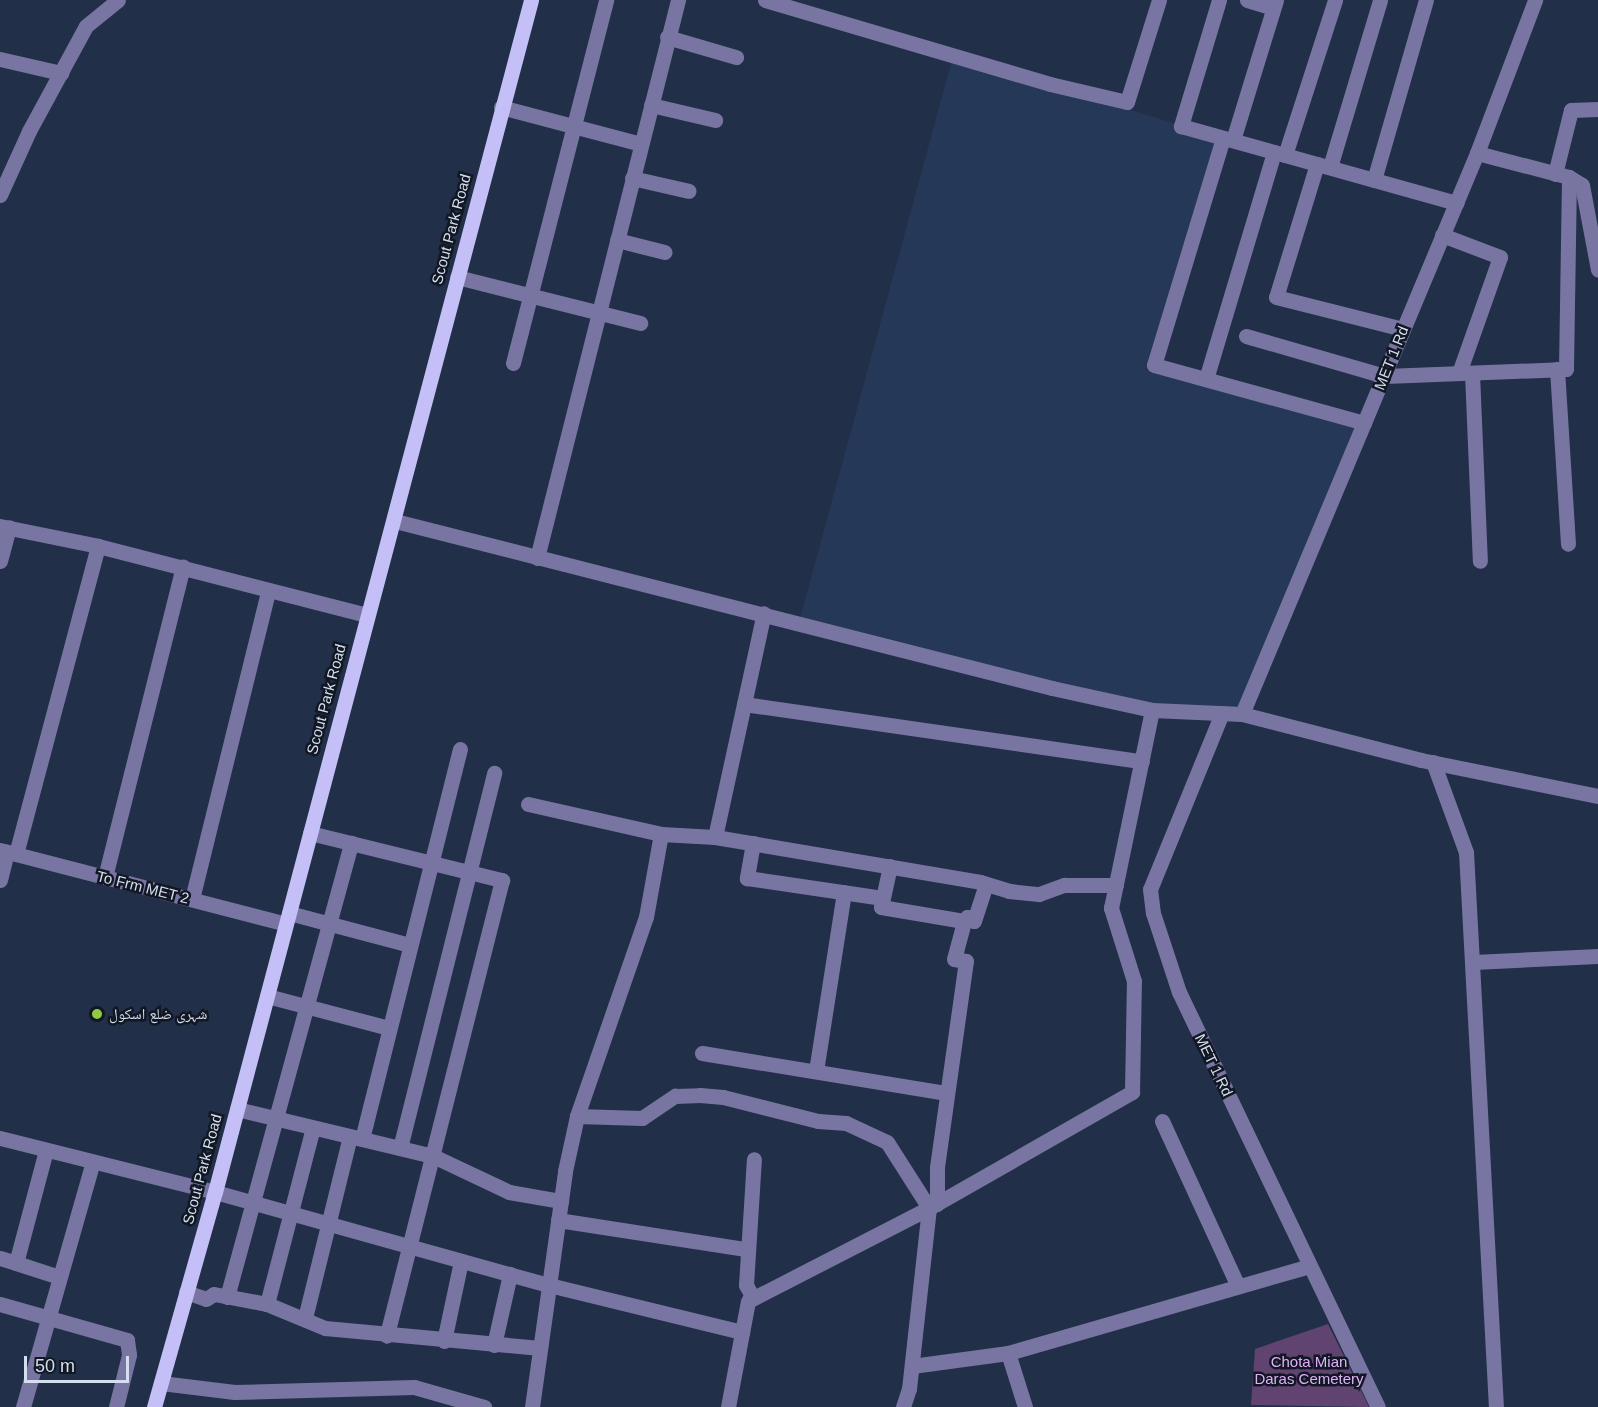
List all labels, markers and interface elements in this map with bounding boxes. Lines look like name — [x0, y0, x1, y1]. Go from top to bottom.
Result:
street label: Scout Park Road — [428, 172, 474, 286]
street label: MET 1 Rd — [1370, 323, 1412, 393]
street label: Scout Park Road — [303, 642, 349, 756]
street label: To Frm MET 2 — [95, 867, 191, 907]
place label: شہری ضلع اسکول — [109, 1005, 207, 1023]
marker: شہری ضلع اسکول — [90, 1007, 104, 1021]
street label: MET 1 Rd — [1191, 1031, 1237, 1099]
street label: Scout Park Road — [179, 1112, 225, 1226]
scale bar — [27, 1344, 132, 1382]
park label: Chota Mian Daras Cemetery — [1254, 1352, 1364, 1387]
text: 50 m — [35, 1356, 75, 1376]

